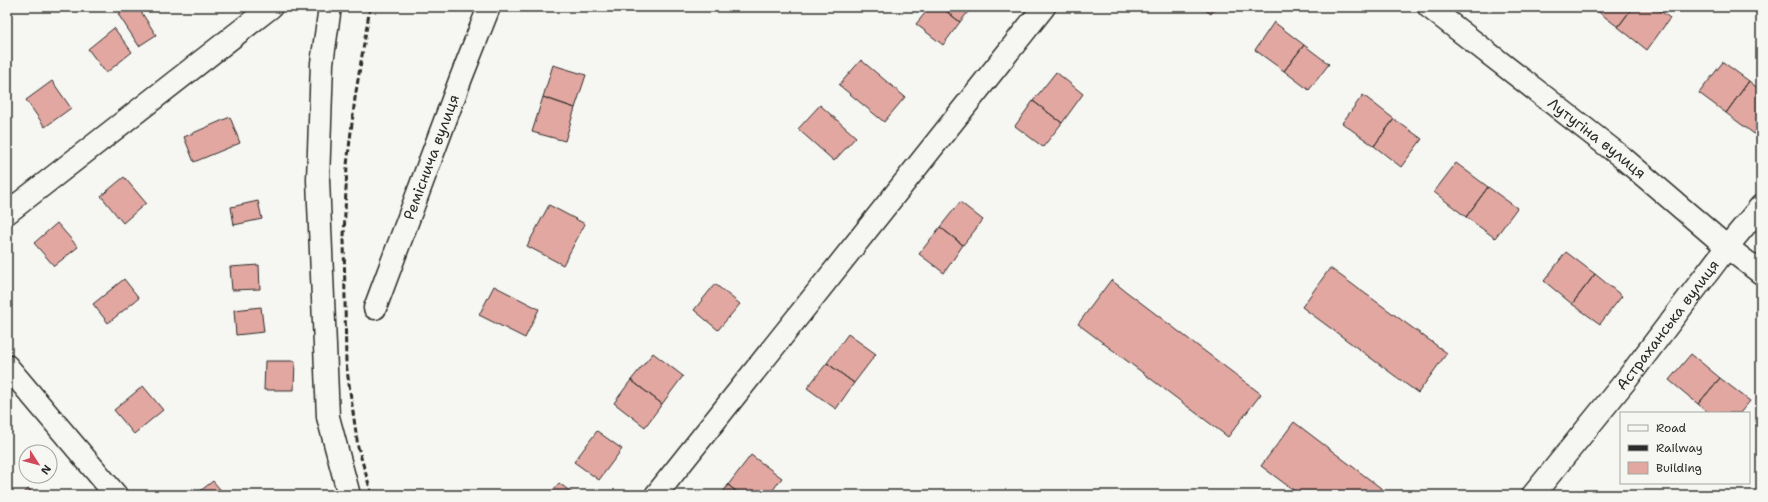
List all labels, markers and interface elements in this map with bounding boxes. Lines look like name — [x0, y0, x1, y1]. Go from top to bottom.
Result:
street label: Реміснича вулиця — [399, 92, 464, 223]
street label: Лутугіна вулиця — [1544, 93, 1650, 183]
street label: Астраханська вулиця — [1612, 256, 1724, 394]
legend — [1620, 412, 1750, 484]
text: Road — [1656, 420, 1687, 436]
text: Railway — [1656, 440, 1703, 456]
north arrow — [18, 444, 58, 484]
text: Building — [1656, 460, 1702, 476]
text: N — [37, 462, 54, 478]

